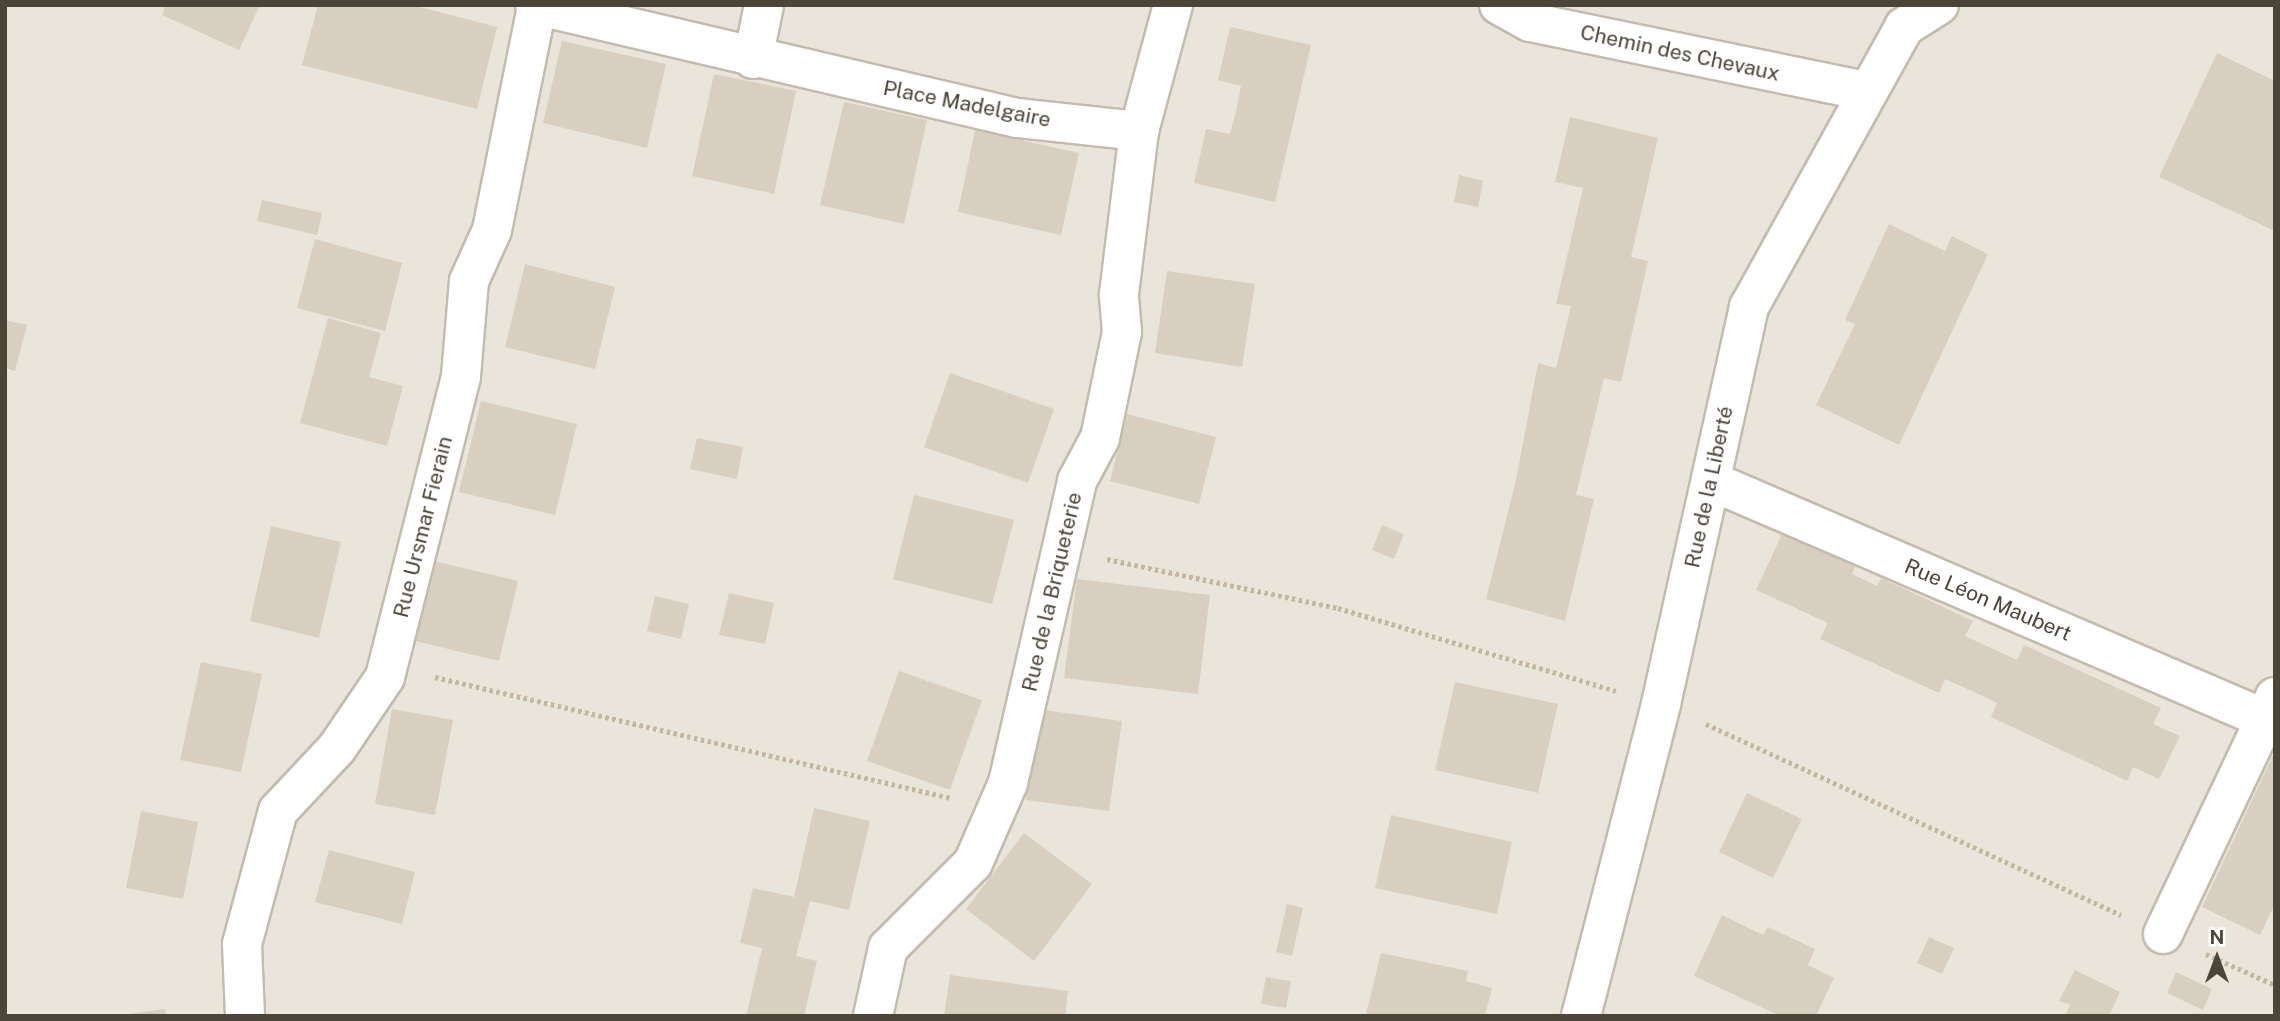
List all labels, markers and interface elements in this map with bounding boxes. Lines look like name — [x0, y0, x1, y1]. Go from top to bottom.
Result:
street label: Chemin des Chevaux — [1578, 20, 1782, 86]
street label: Place Madelgaire — [881, 75, 1053, 133]
street label: Rue de la Liberté — [1679, 404, 1739, 570]
street label: Rue Ursmar Fierain — [388, 434, 458, 620]
street label: Rue de la Briqueterie — [1017, 490, 1087, 694]
street label: Rue Léon Maubert — [1901, 553, 2075, 647]
north arrow — [2182, 923, 2252, 993]
text: N — [2210, 926, 2224, 948]

